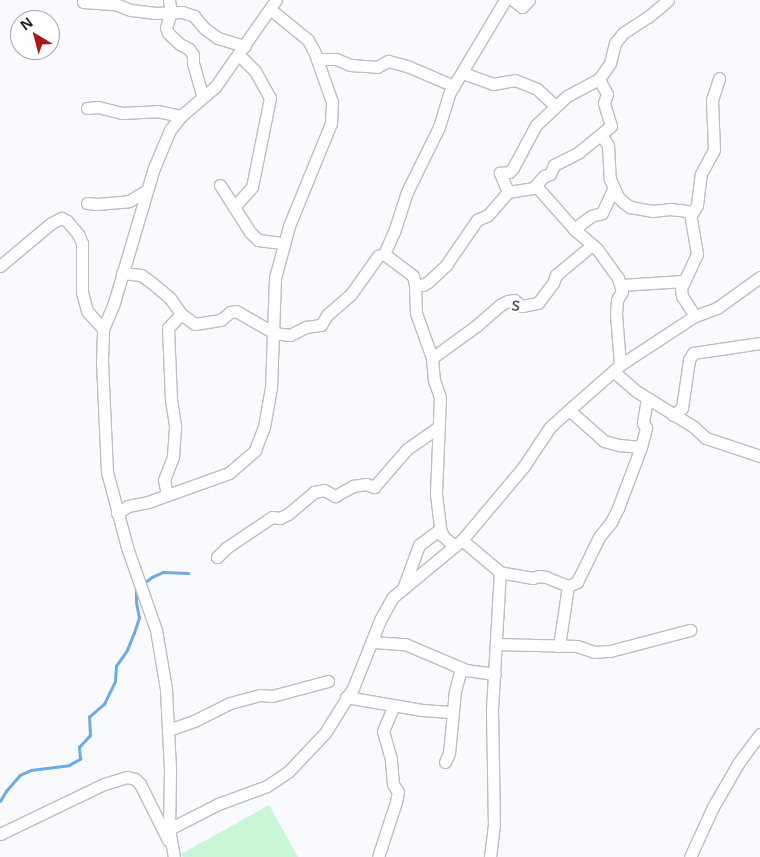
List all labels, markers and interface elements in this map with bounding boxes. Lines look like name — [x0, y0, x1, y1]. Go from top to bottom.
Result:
north arrow — [10, 10, 60, 60]
text: N — [16, 12, 37, 34]
street label: s — [510, 293, 522, 315]

